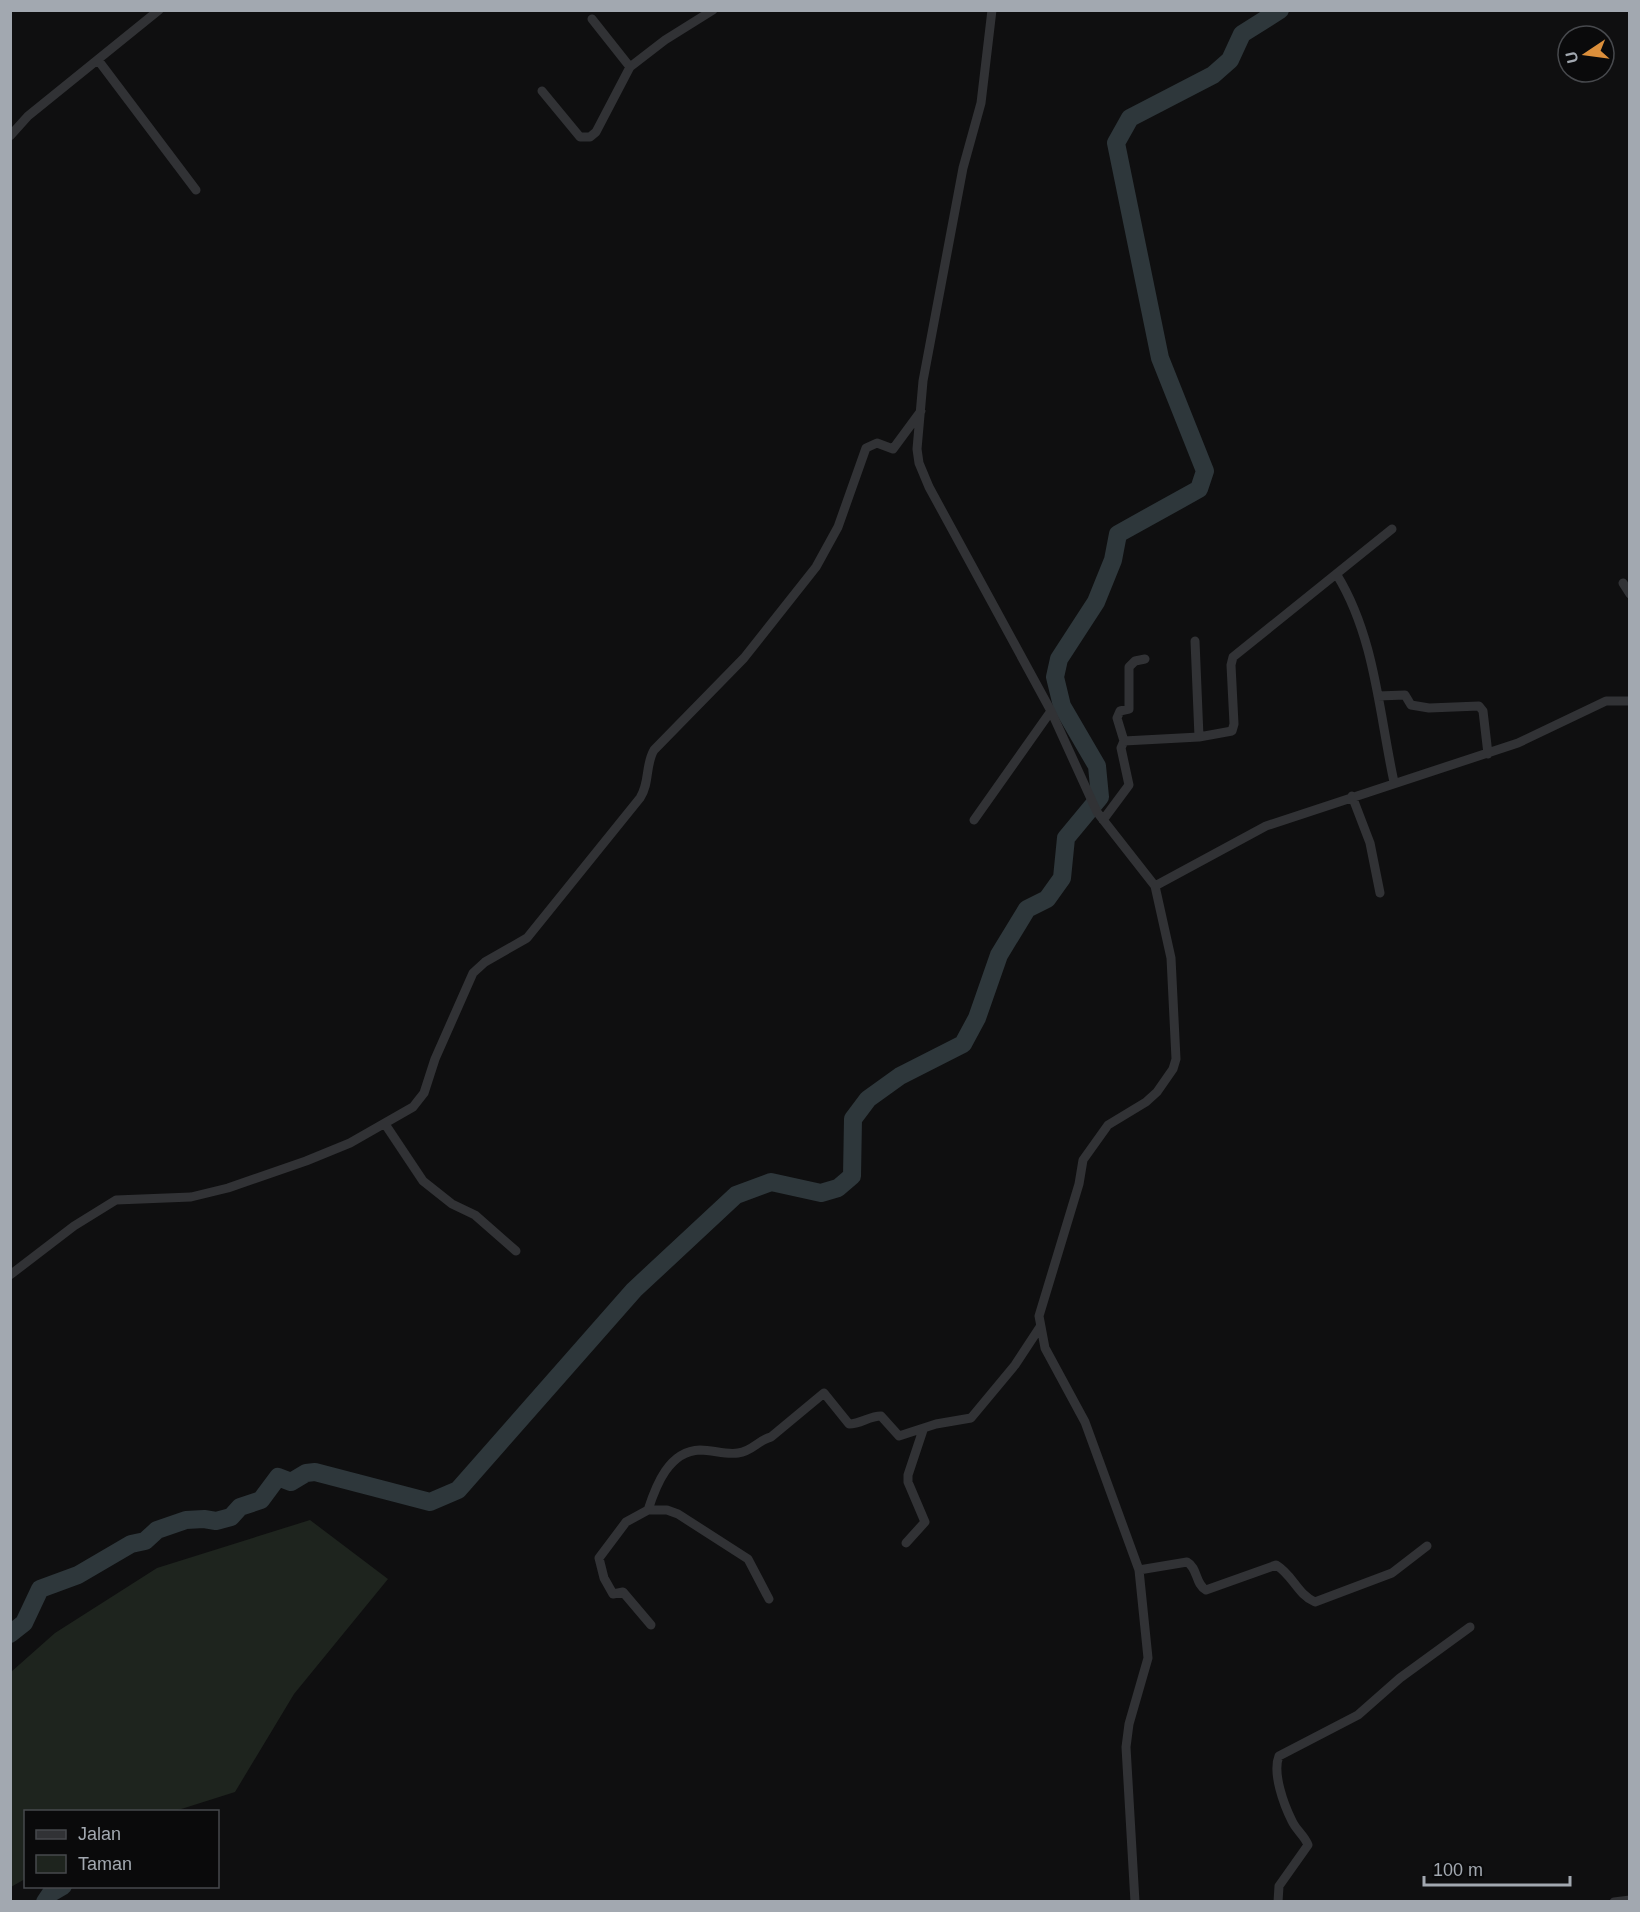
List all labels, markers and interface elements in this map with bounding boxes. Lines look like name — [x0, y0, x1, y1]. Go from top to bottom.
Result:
north arrow — [1556, 24, 1616, 84]
text: U — [1562, 50, 1581, 65]
legend — [24, 1810, 219, 1888]
text: Jalan — [78, 1824, 121, 1844]
scale bar — [1424, 1849, 1570, 1887]
text: Taman — [78, 1854, 132, 1874]
text: 100 m — [1433, 1860, 1483, 1880]

